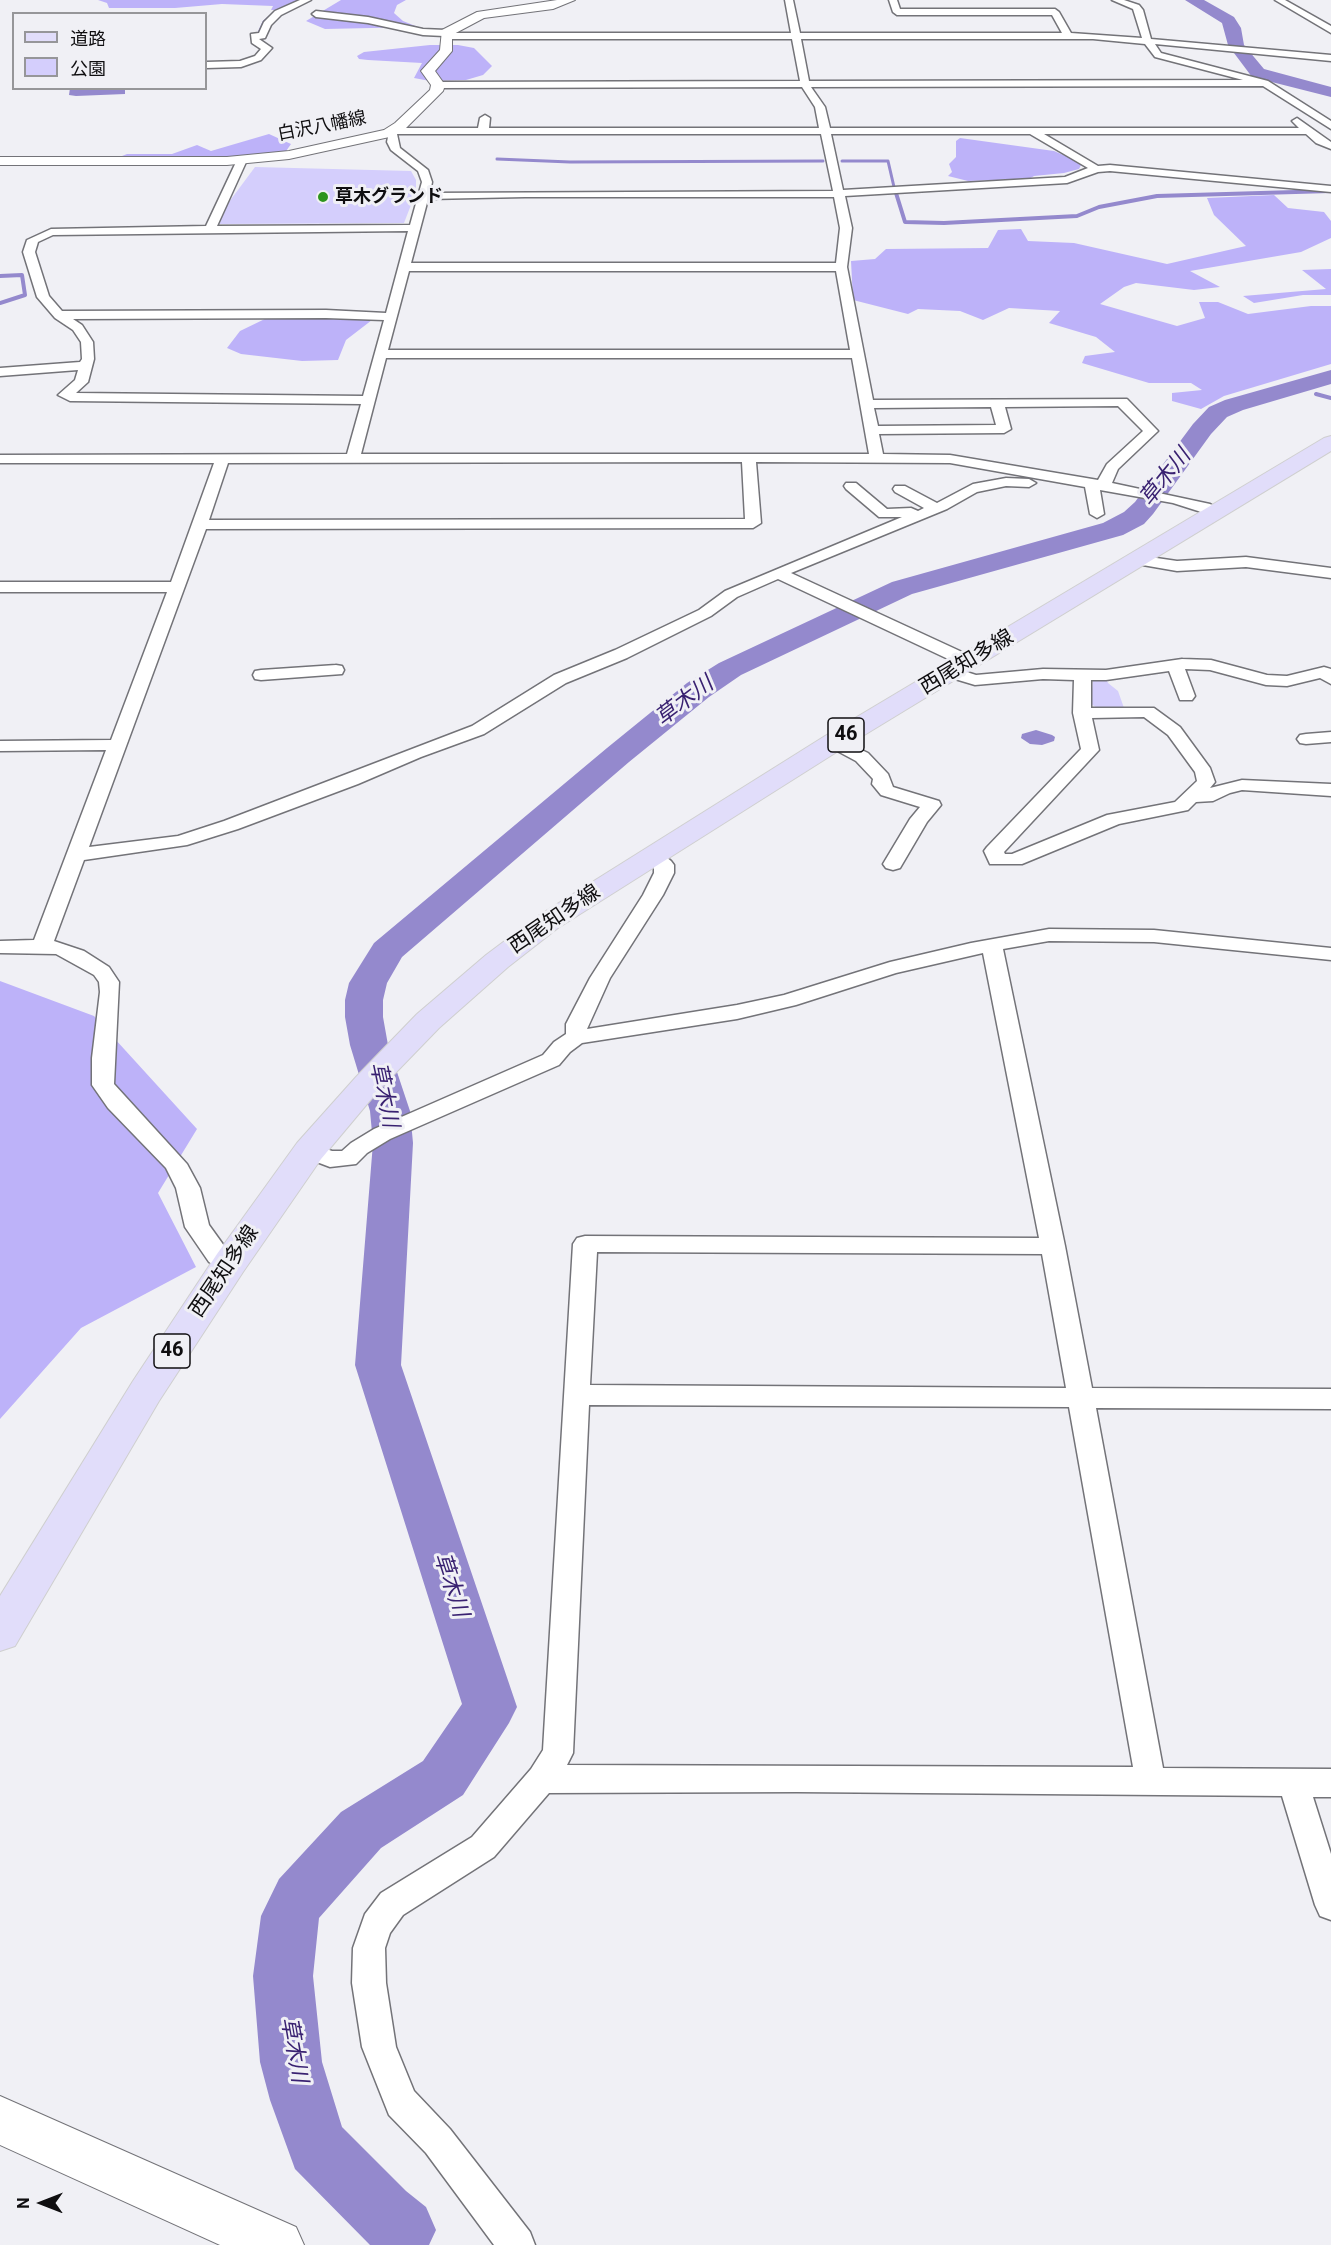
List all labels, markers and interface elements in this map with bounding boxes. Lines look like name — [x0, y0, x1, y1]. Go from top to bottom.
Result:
legend — [12, 12, 207, 90]
text: 道路 — [70, 28, 106, 49]
text: 公園 — [70, 58, 106, 79]
street label: 白沢八幡線 — [276, 108, 368, 146]
place label: 草木グランド — [335, 186, 443, 208]
marker: 草木グランド — [316, 190, 330, 204]
water label: 草木川 — [1135, 444, 1197, 512]
street label: 西尾知多線 — [916, 625, 1018, 701]
water label: 草木川 — [651, 672, 719, 732]
road number: 46 — [828, 718, 864, 752]
street label: 西尾知多線 — [504, 880, 606, 960]
water label: 草木川 — [363, 1060, 403, 1130]
street label: 西尾知多線 — [185, 1221, 265, 1323]
road number: 46 — [154, 1334, 190, 1368]
water label: 草木川 — [427, 1550, 473, 1620]
water label: 草木川 — [274, 2015, 312, 2085]
north arrow — [12, 2173, 72, 2233]
text: N — [14, 2197, 33, 2209]

